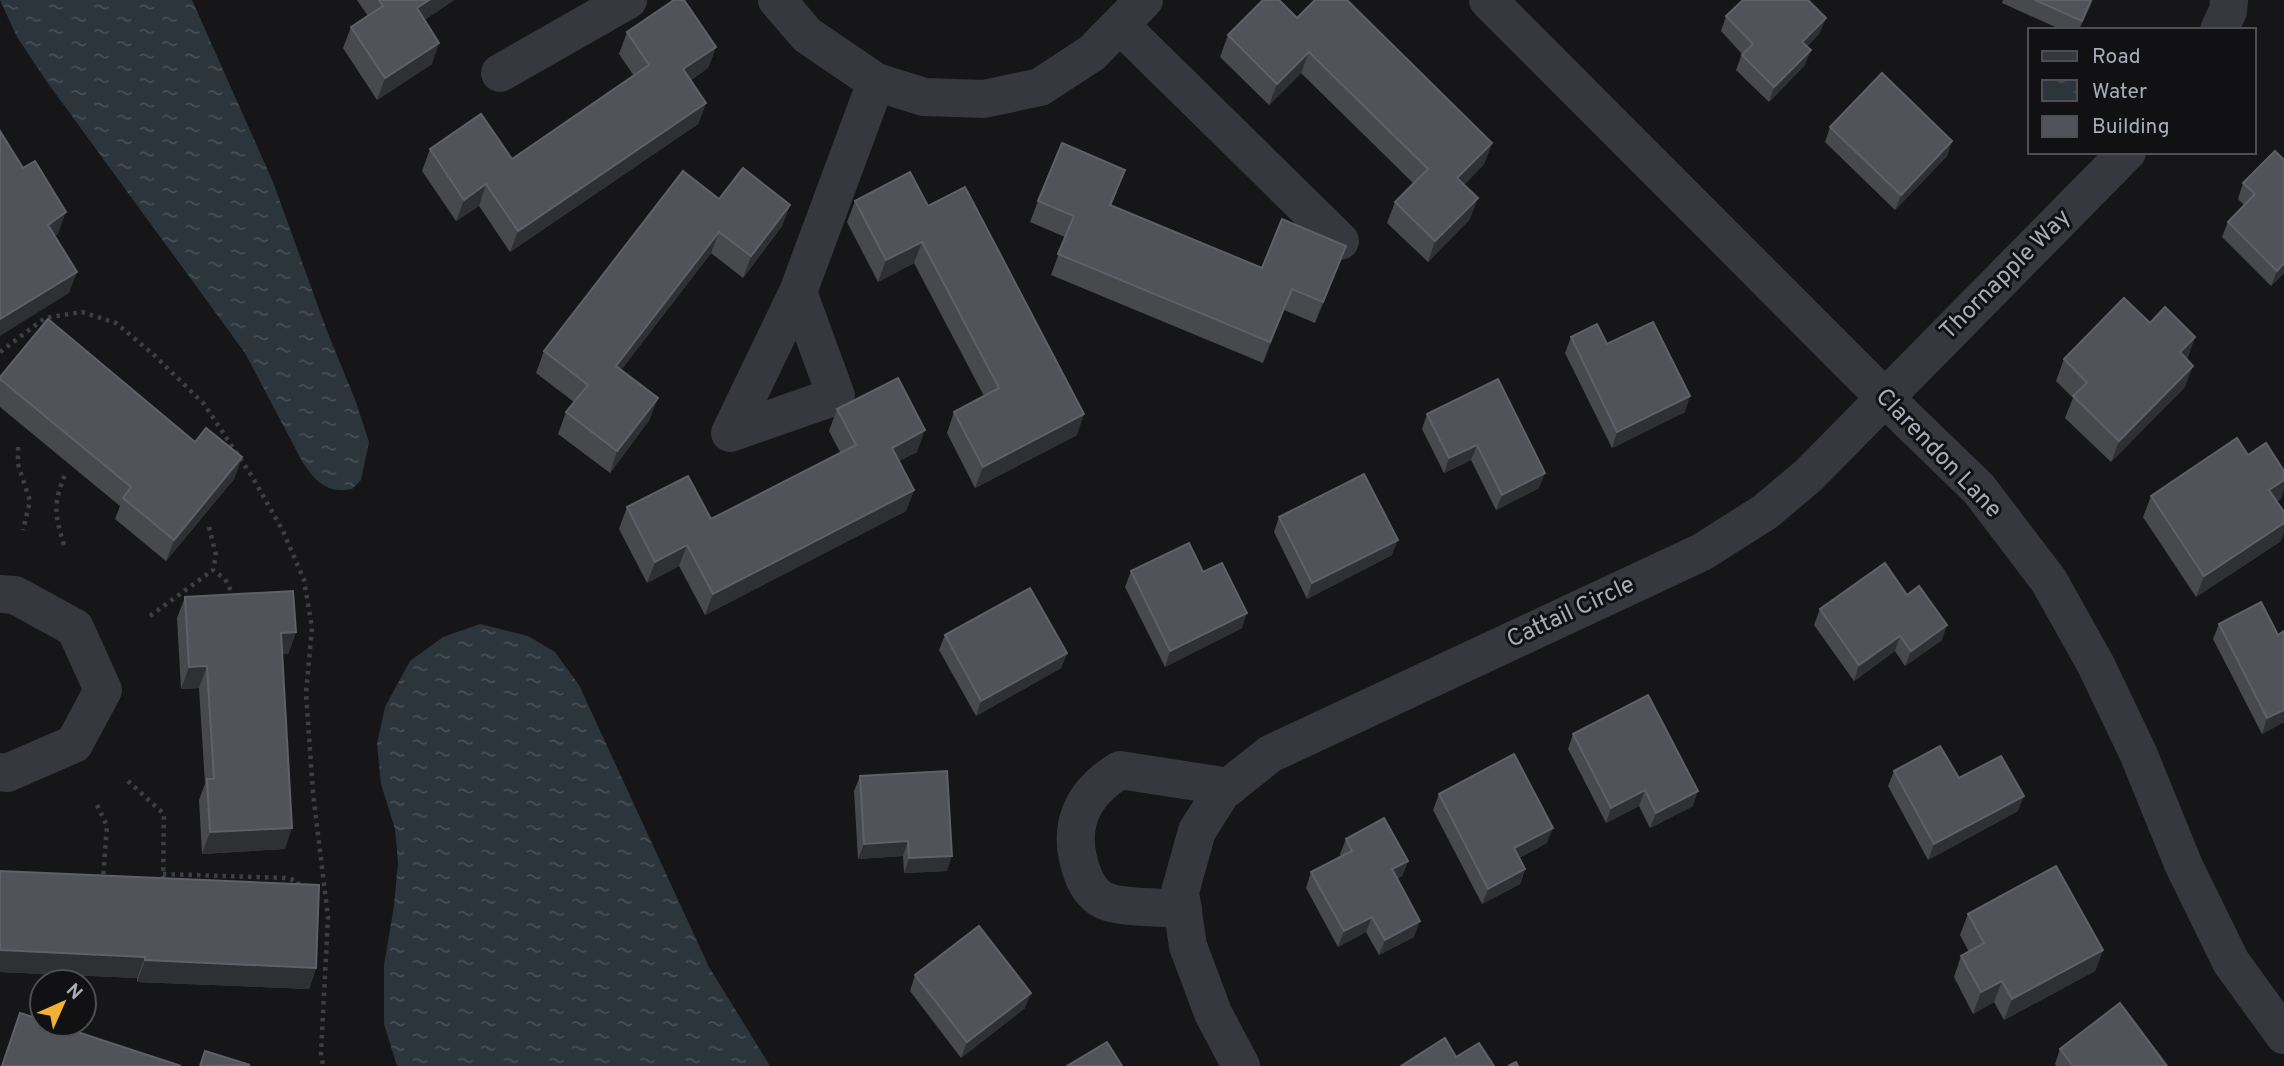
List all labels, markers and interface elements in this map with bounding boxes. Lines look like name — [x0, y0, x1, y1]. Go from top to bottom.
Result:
legend — [2028, 28, 2256, 154]
text: Road — [2092, 44, 2141, 71]
text: Water — [2092, 79, 2147, 106]
text: Building — [2092, 114, 2170, 141]
street label: Thornapple Way — [1934, 203, 2078, 347]
street label: Clarendon Lane — [1868, 383, 2008, 525]
street label: Cattail Circle — [1502, 570, 1640, 656]
north arrow — [28, 968, 98, 1038]
text: N — [60, 979, 87, 1006]

